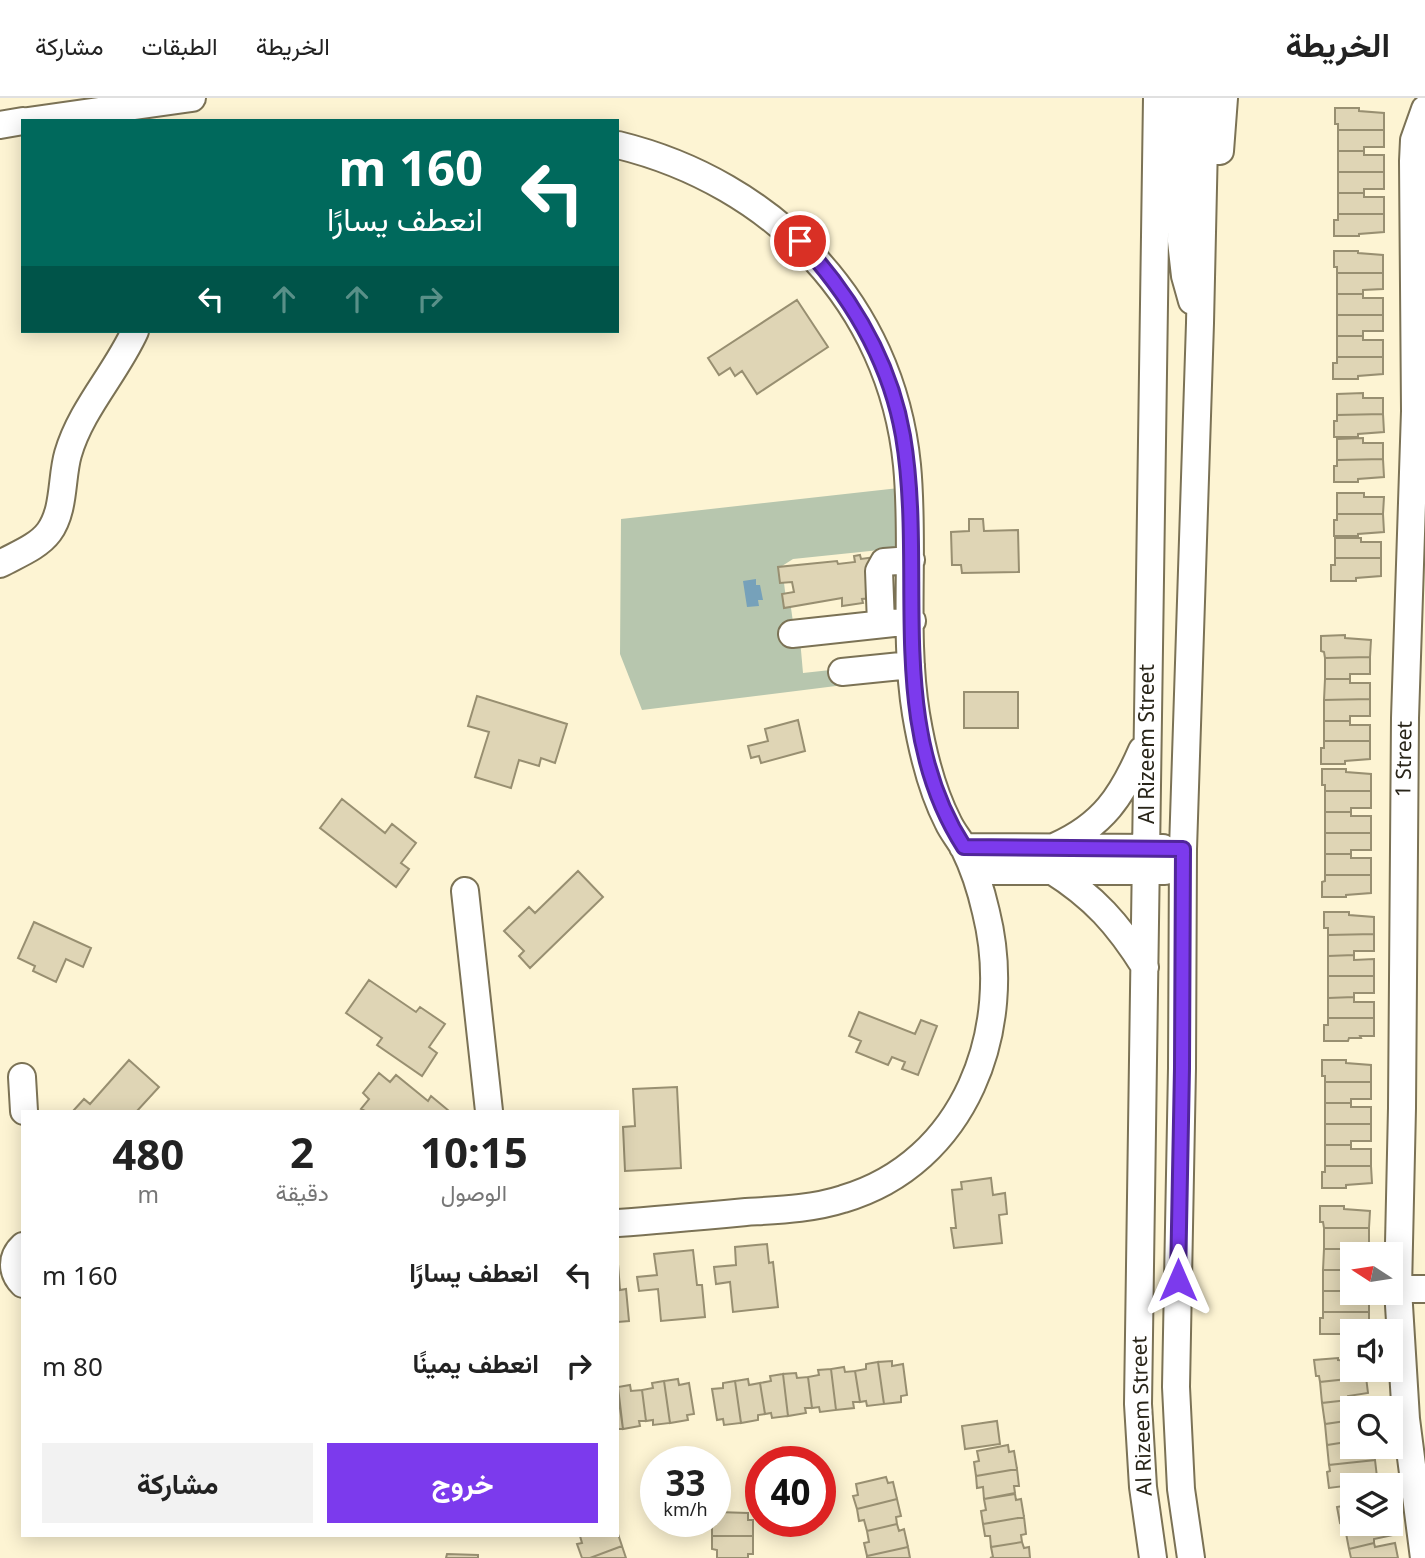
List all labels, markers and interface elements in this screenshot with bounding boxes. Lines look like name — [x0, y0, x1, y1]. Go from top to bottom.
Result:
text: الخريطة — [1286, 22, 1390, 67]
text: مشاركة — [35, 29, 103, 62]
text: الطبقات — [141, 29, 218, 62]
text: الخريطة — [256, 29, 330, 62]
text: 160 m — [338, 134, 483, 200]
icon: left — [507, 147, 598, 238]
text: انعطف يسارًا — [327, 197, 483, 240]
pin — [770, 211, 830, 271]
icon: arrive — [781, 222, 819, 260]
icon: left — [192, 280, 230, 318]
icon: ahead — [265, 280, 303, 318]
icon: ahead — [338, 280, 376, 318]
icon: right — [411, 280, 449, 318]
street label: Al Rizeem Street — [1132, 664, 1160, 824]
street label: 1 Street — [1388, 720, 1418, 797]
text: 2 — [290, 1123, 314, 1180]
text: 10:15 — [420, 1123, 528, 1180]
text: 480 — [112, 1125, 184, 1182]
text: دقيقة — [275, 1176, 329, 1208]
text: الوصول — [441, 1176, 507, 1208]
text: m — [138, 1178, 159, 1210]
north arrow — [1340, 1242, 1404, 1306]
map controls — [1340, 1242, 1403, 1536]
position arrow — [1141, 1243, 1215, 1317]
text: انعطف يسارًا — [409, 1254, 539, 1290]
icon: left — [560, 1256, 598, 1294]
text: 160 m — [42, 1257, 118, 1293]
button: sound — [1340, 1319, 1403, 1382]
street label: Al Rizeem Street — [1124, 1335, 1158, 1497]
text: انعطف يمينًا — [412, 1345, 539, 1381]
icon: right — [560, 1347, 598, 1385]
text: 80 m — [42, 1348, 103, 1384]
button: search — [1340, 1396, 1403, 1459]
button: مشاركة — [42, 1443, 313, 1523]
button: خروج — [327, 1443, 598, 1523]
speed limit sign: 40 — [745, 1446, 836, 1537]
text: 33 — [665, 1459, 706, 1506]
button: layers — [1340, 1473, 1403, 1536]
text: km/h — [663, 1497, 708, 1521]

